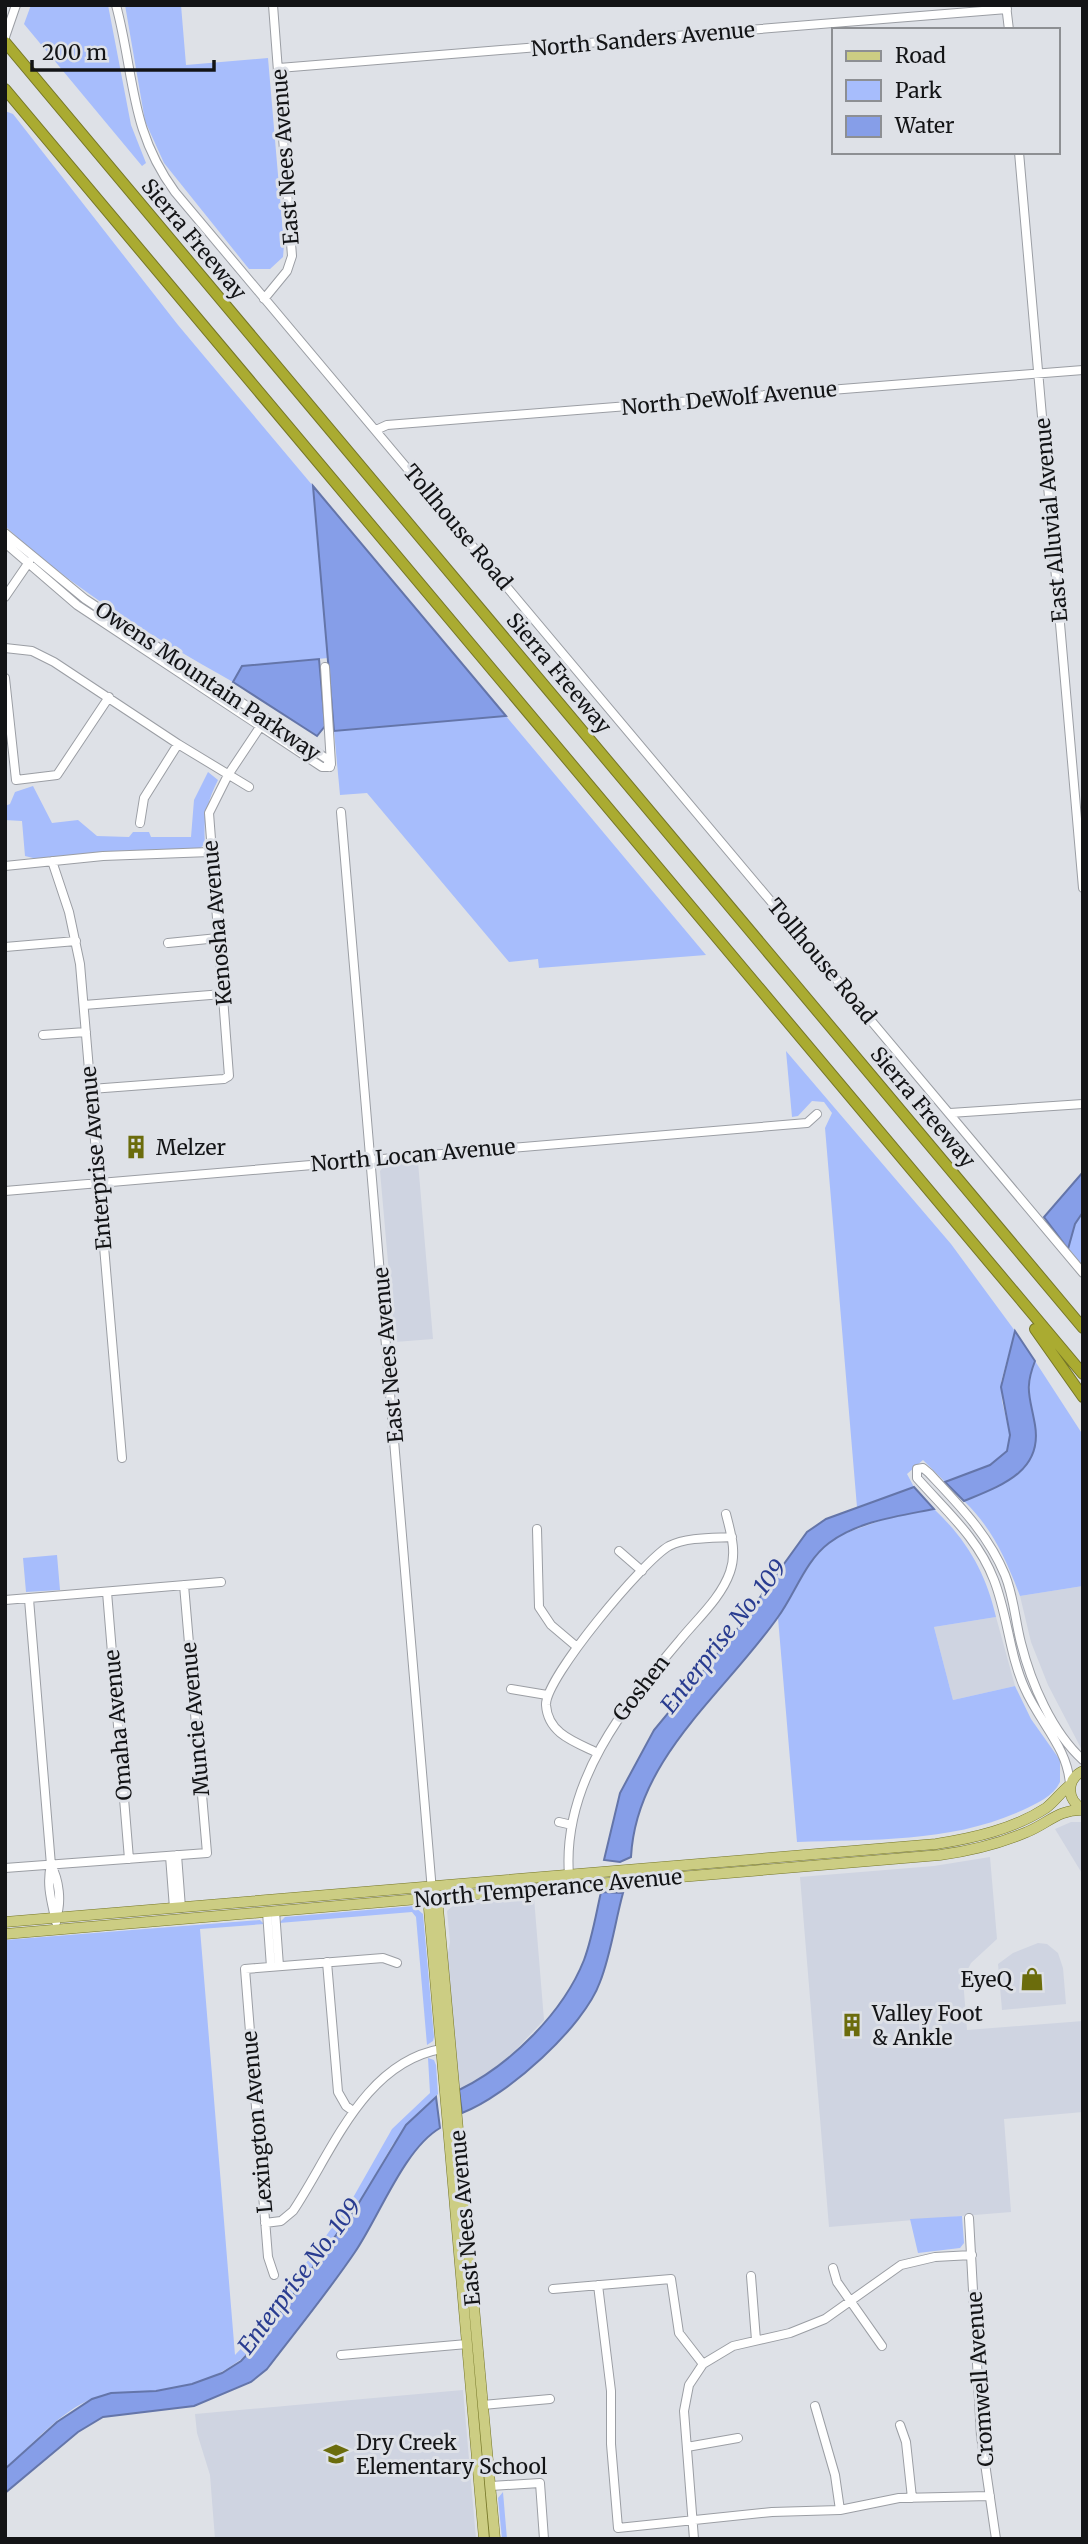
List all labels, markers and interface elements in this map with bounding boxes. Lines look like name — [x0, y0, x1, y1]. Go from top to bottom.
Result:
street label: North Sanders Avenue — [530, 16, 756, 62]
scale bar — [32, 28, 214, 72]
legend — [832, 28, 1060, 154]
text: 200 m — [42, 39, 107, 66]
text: Road — [895, 42, 946, 69]
street label: East Nees Avenue — [265, 68, 305, 246]
text: Park — [895, 77, 942, 104]
text: Water — [894, 112, 954, 139]
street label: Sierra Freeway — [136, 173, 253, 305]
street label: North DeWolf Avenue — [620, 375, 838, 421]
street label: East Alluvial Avenue — [1029, 417, 1073, 623]
street label: Tollhouse Road — [398, 459, 519, 595]
street label: Owens Mountain Parkway — [90, 595, 326, 767]
street label: Sierra Freeway — [501, 607, 618, 739]
street label: Kenosha Avenue — [196, 839, 238, 1007]
street label: Tollhouse Road — [762, 893, 883, 1029]
street label: Sierra Freeway — [865, 1041, 982, 1173]
street label: Enterprise Avenue — [75, 1065, 117, 1251]
building icon: Melzer — [122, 1133, 150, 1161]
street label: North Locan Avenue — [310, 1133, 516, 1177]
place label: Melzer — [156, 1134, 226, 1161]
street label: East Nees Avenue — [367, 1266, 409, 1444]
water label: Enterprise No. 109 — [654, 1553, 792, 1719]
street label: Muncie Avenue — [175, 1641, 215, 1797]
street label: Omaha Avenue — [98, 1648, 138, 1801]
street label: Goshen — [607, 1649, 675, 1727]
street label: North Temperance Avenue — [413, 1863, 683, 1913]
shop icon: EyeQ — [1018, 1965, 1046, 1993]
place label: EyeQ — [961, 1966, 1014, 1993]
place label: Valley Foot & Ankle — [871, 2000, 983, 2051]
building icon: Valley Foot & Ankle — [838, 2011, 866, 2039]
street label: Lexington Avenue — [236, 2030, 278, 2214]
street label: East Nees Avenue — [444, 2129, 486, 2307]
water label: Enterprise No. 109 — [231, 2193, 367, 2359]
street label: Cromwell Avenue — [960, 2291, 1000, 2467]
place label: Dry Creek Elementary School — [356, 2429, 548, 2480]
school or university icon: Dry Creek Elementary School — [322, 2440, 350, 2468]

